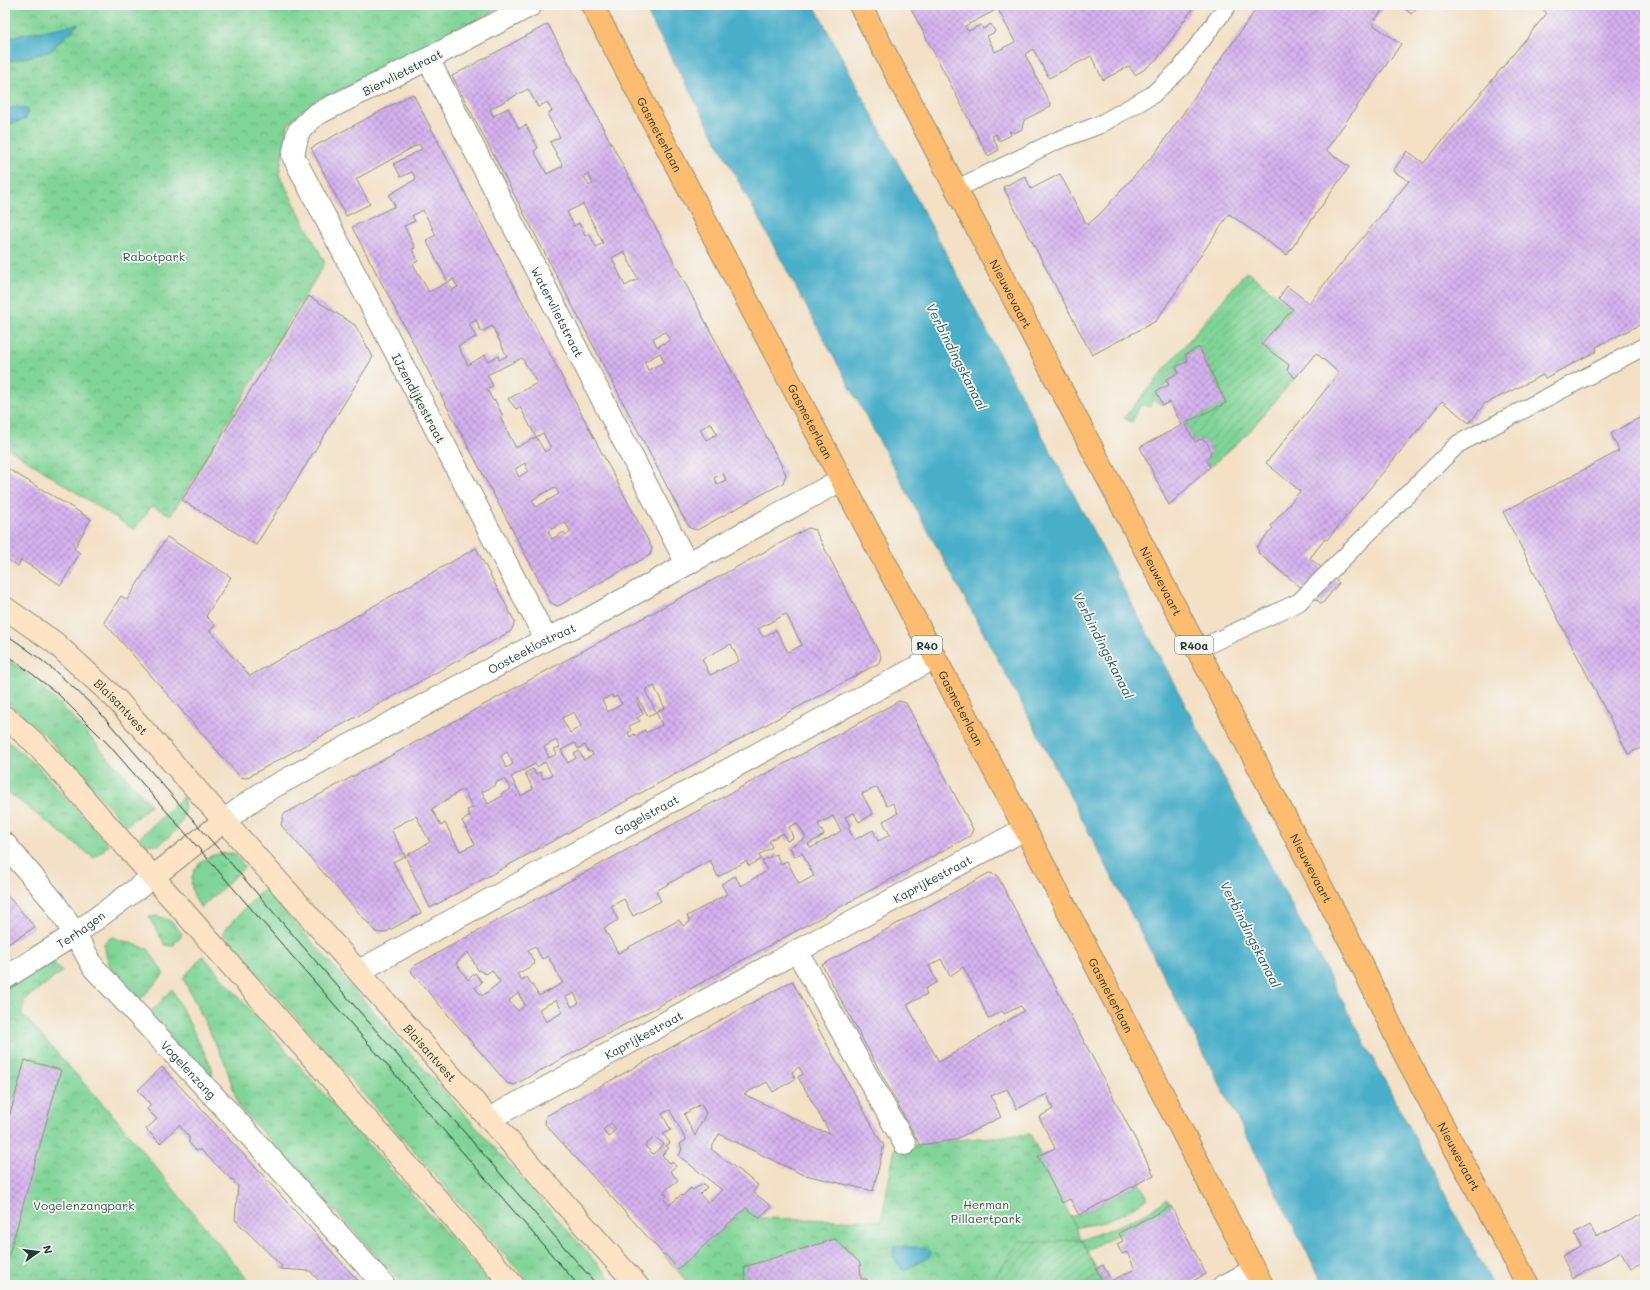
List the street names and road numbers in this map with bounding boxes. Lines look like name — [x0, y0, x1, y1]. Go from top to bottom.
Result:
street label: Biervlietstraat — [359, 45, 445, 99]
street label: Gasmeterlaan — [634, 94, 686, 175]
street label: Nieuwevaart — [986, 256, 1036, 331]
street label: Watervlietstraat — [528, 264, 588, 360]
street label: IJzendijkestraat — [389, 351, 449, 445]
street label: Gasmeterlaan — [784, 381, 837, 461]
street label: Nieuwevaart — [1137, 544, 1186, 618]
street label: Oosteeklostraat — [485, 619, 578, 677]
road number: R40 — [912, 636, 942, 654]
road number: R40a — [1175, 636, 1213, 654]
street label: Gasmeterlaan — [935, 668, 988, 748]
street label: Blaisantvest — [91, 675, 152, 738]
street label: Gagelstraat — [611, 791, 681, 839]
street label: Nieuwevaart — [1287, 831, 1336, 905]
street label: Kaprijkestraat — [890, 851, 974, 906]
street label: Terhagen — [53, 907, 108, 952]
street label: Gasmeterlaan — [1085, 955, 1137, 1035]
street label: Kaprijkestraat — [601, 1007, 686, 1063]
street label: Blaisantvest — [401, 1020, 460, 1085]
street label: Vogelenzang — [158, 1037, 220, 1102]
street label: Nieuwevaart — [1434, 1119, 1484, 1194]

